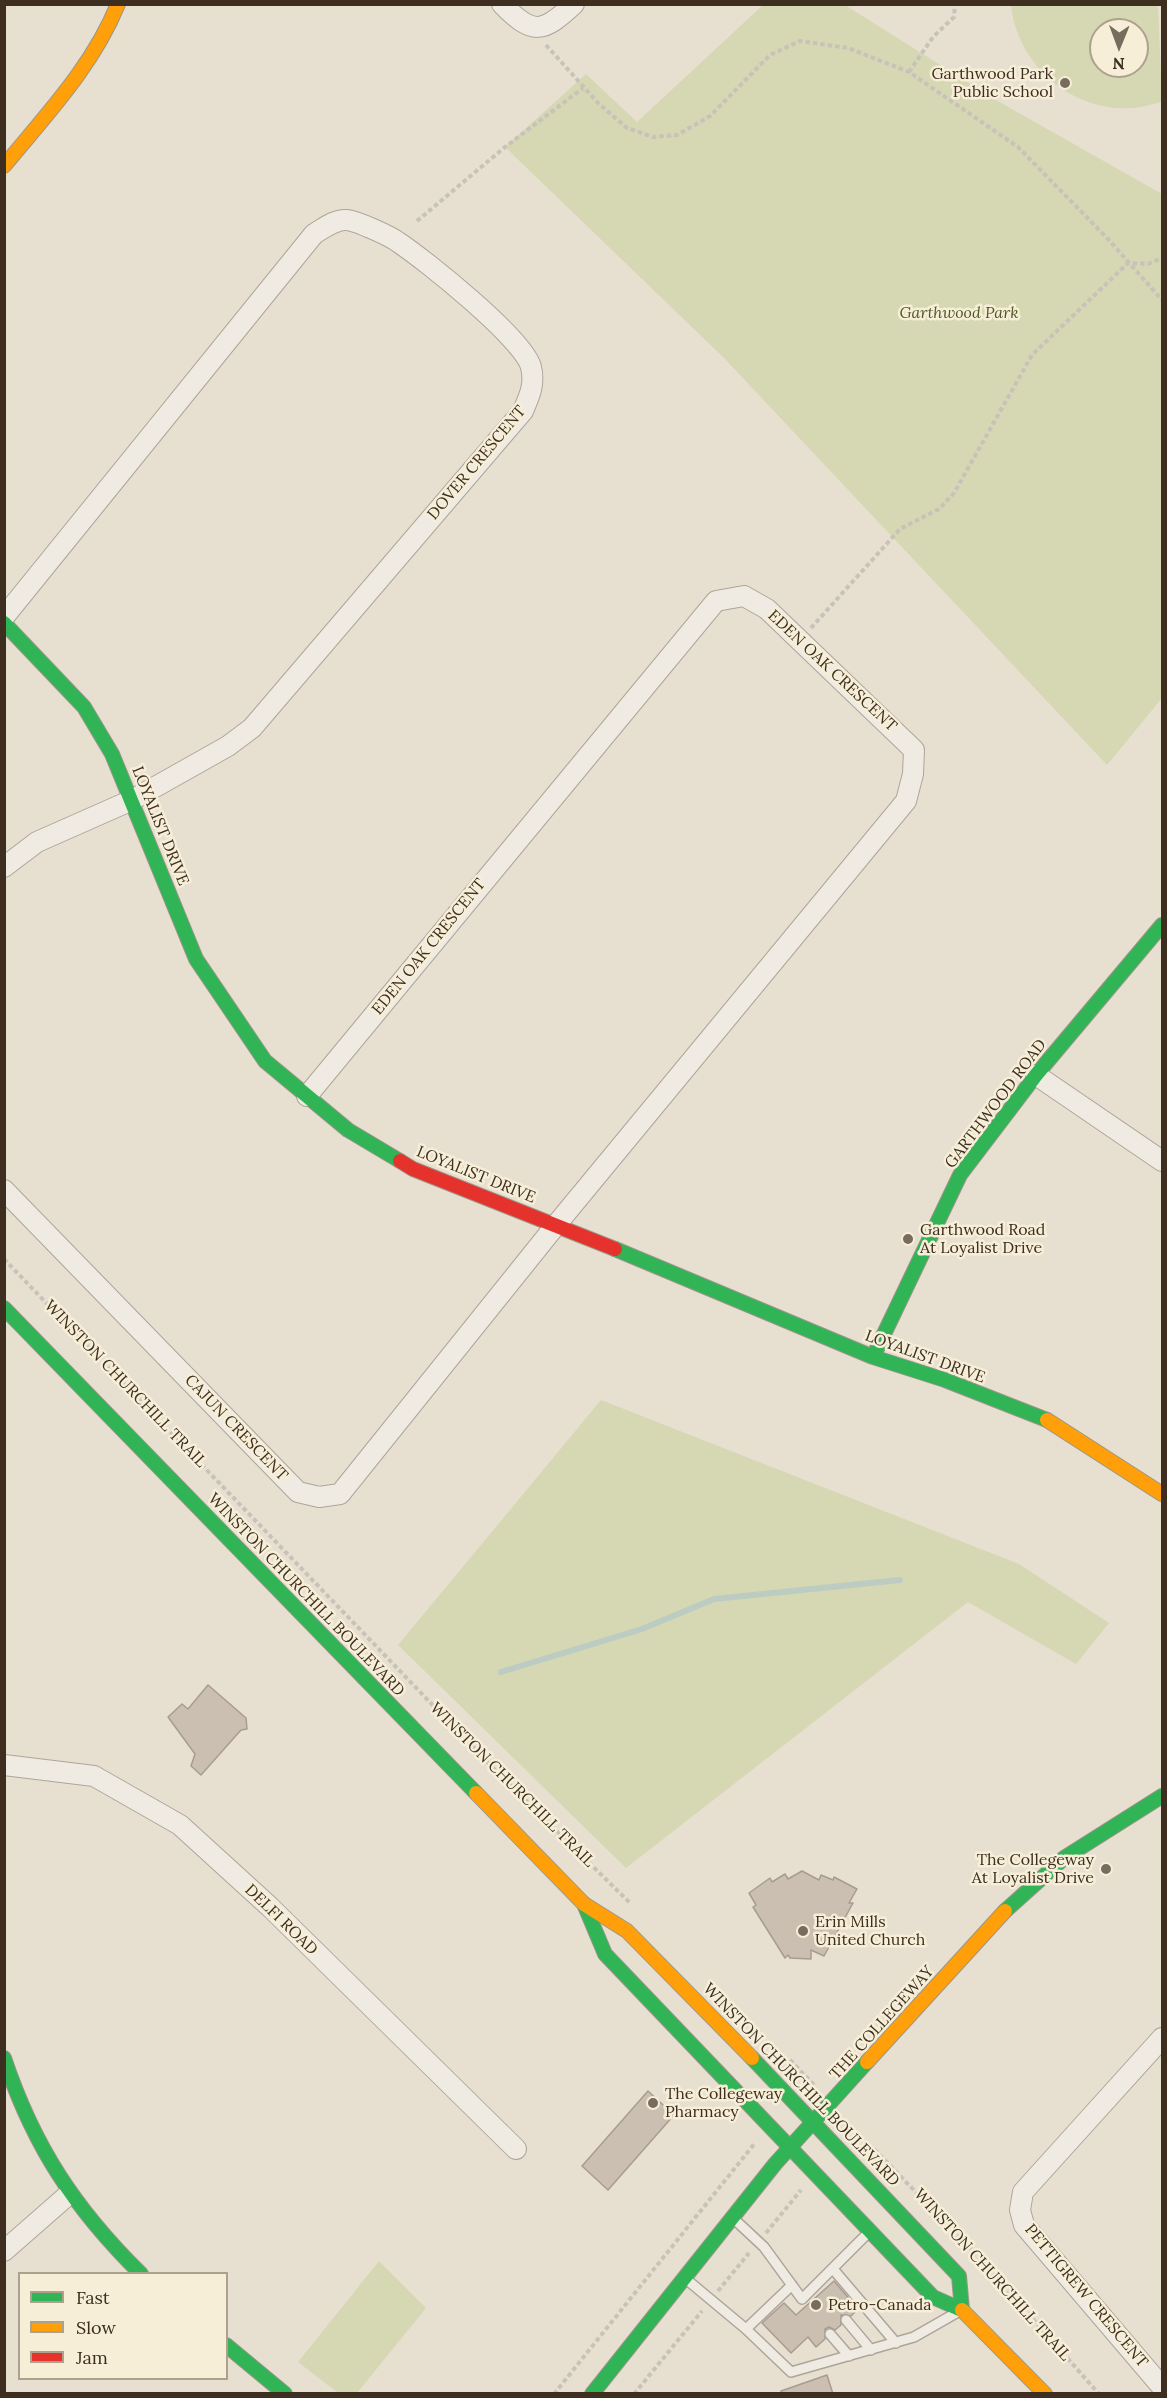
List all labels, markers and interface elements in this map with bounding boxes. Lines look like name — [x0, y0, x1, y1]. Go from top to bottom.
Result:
north arrow — [1089, 18, 1149, 78]
text: N — [1112, 54, 1125, 74]
place label: Garthwood Park Public School — [931, 64, 1053, 102]
marker: Garthwood Park Public School — [1058, 76, 1072, 90]
park label: Garthwood Park — [899, 303, 1019, 323]
street label: DOVER CRESCENT — [424, 402, 530, 524]
street label: EDEN OAK CRESCENT — [763, 606, 901, 736]
street label: LOYALIST DRIVE — [127, 764, 193, 888]
street label: EDEN OAK CRESCENT — [368, 875, 490, 1019]
street label: GARTHWOOD ROAD — [941, 1036, 1051, 1172]
street label: LOYALIST DRIVE — [414, 1142, 538, 1208]
place label: Garthwood Road At Loyalist Drive — [920, 1220, 1045, 1258]
marker: Garthwood Road At Loyalist Drive — [901, 1232, 915, 1246]
street label: WINSTON CHURCHILL TRAIL — [40, 1296, 210, 1472]
street label: LOYALIST DRIVE — [862, 1326, 988, 1388]
street label: CAJUN CRESCENT — [180, 1371, 292, 1485]
street label: WINSTON CHURCHILL BOULEVARD — [204, 1490, 408, 1700]
street label: WINSTON CHURCHILL TRAIL — [426, 1699, 598, 1871]
place label: The Collegeway At Loyalist Drive — [972, 1850, 1094, 1888]
marker: The Collegeway At Loyalist Drive — [1099, 1862, 1113, 1876]
street label: DELFI ROAD — [241, 1881, 321, 1959]
place label: Erin Mills United Church — [815, 1912, 925, 1950]
marker: Erin Mills United Church — [796, 1924, 810, 1938]
street label: THE COLLEGEWAY — [826, 1962, 938, 2084]
street label: WINSTON CHURCHILL BOULEVARD — [699, 1980, 903, 2190]
place label: The Collegeway Pharmacy — [665, 2084, 782, 2122]
marker: The Collegeway Pharmacy — [646, 2096, 660, 2110]
street label: WINSTON CHURCHILL TRAIL — [910, 2185, 1074, 2365]
street label: PETTIGREW CRESCENT — [1020, 2220, 1152, 2372]
legend — [18, 2272, 228, 2380]
text: Fast — [76, 2286, 110, 2309]
place label: Petro-Canada — [828, 2295, 932, 2315]
marker: Petro-Canada — [809, 2298, 823, 2312]
text: Slow — [76, 2316, 116, 2339]
text: Jam — [76, 2346, 108, 2369]

